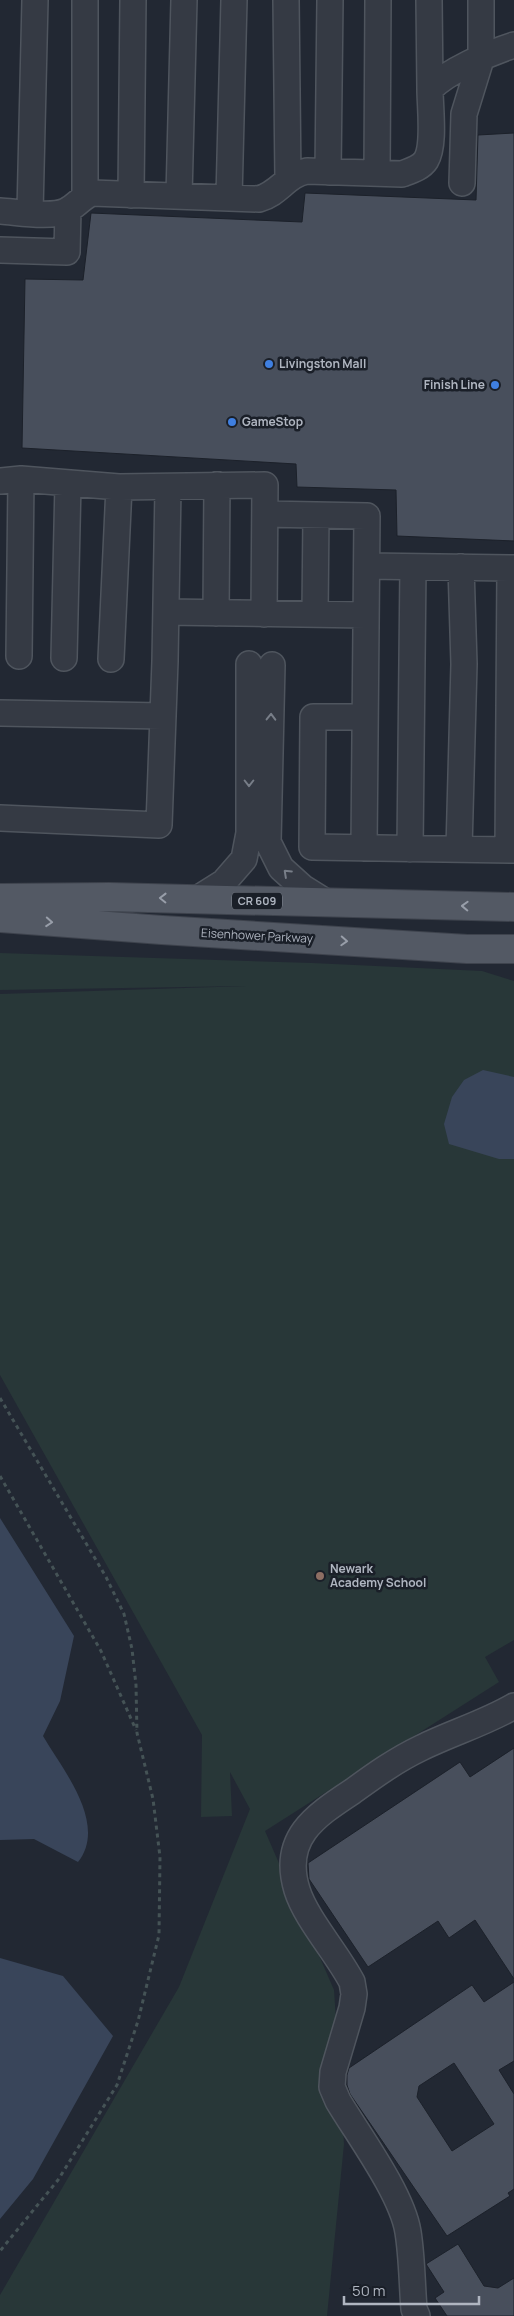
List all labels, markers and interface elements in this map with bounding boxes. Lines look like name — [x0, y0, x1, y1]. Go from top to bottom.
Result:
place label: Livingston Mall — [279, 355, 366, 372]
marker: Livingston Mall — [263, 358, 275, 370]
place label: Finish Line — [424, 376, 485, 393]
marker: Finish Line — [489, 379, 501, 391]
place label: GameStop — [242, 413, 303, 430]
marker: GameStop — [226, 416, 238, 428]
one-way arrow — [266, 712, 276, 720]
one-way arrow — [244, 780, 254, 787]
one-way arrow — [284, 870, 293, 879]
road number: CR 609 — [232, 892, 282, 909]
one-way arrow — [159, 893, 166, 903]
one-way arrow — [461, 901, 469, 911]
one-way arrow — [45, 916, 53, 927]
street label: Eisenhower Parkway — [201, 924, 314, 947]
one-way arrow — [340, 936, 348, 947]
place label: Newark Academy School — [330, 1560, 426, 1591]
marker: Newark Academy School — [314, 1570, 326, 1582]
scale bar — [344, 2274, 479, 2306]
text: 50 m — [352, 2280, 386, 2301]

